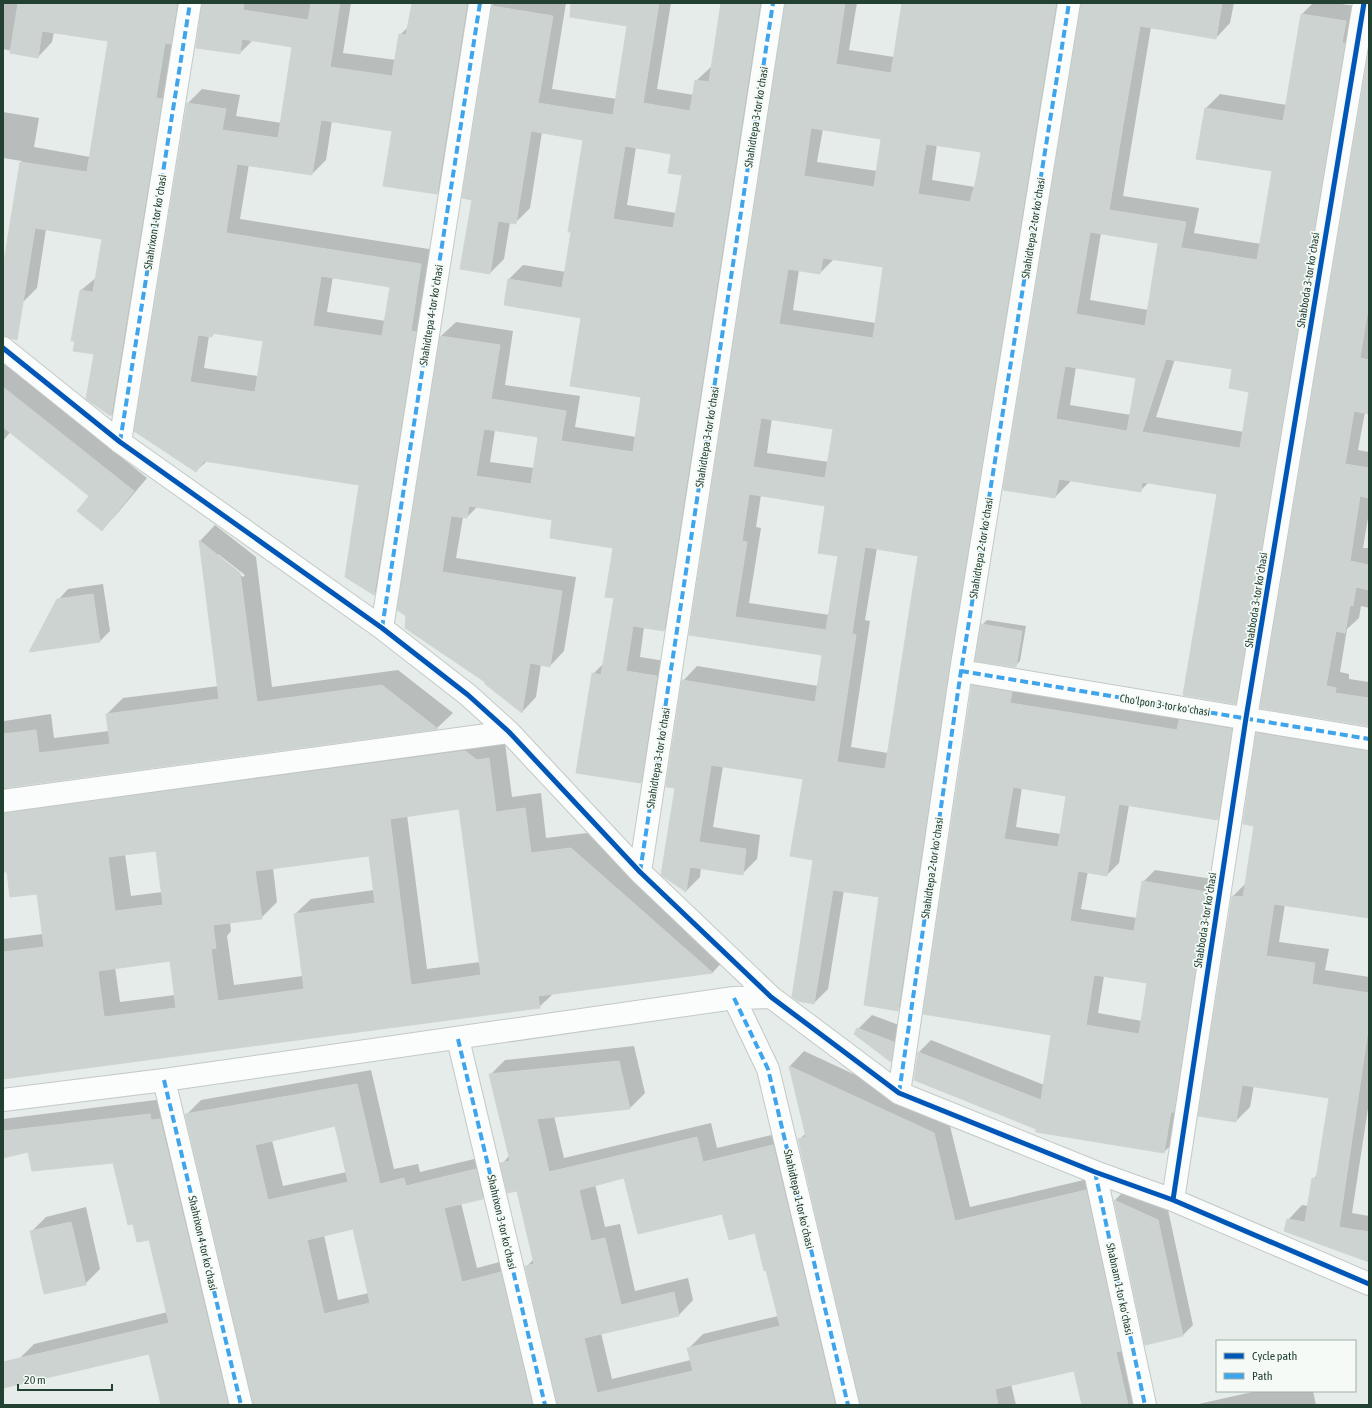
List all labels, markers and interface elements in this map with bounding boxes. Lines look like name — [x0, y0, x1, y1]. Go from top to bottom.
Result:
street label: Shahidtepa 3-tor koʻchasi — [742, 66, 770, 168]
street label: Shahrixon 1-tor koʻchasi — [142, 174, 168, 270]
street label: Shahidtepa 2-tor koʻchasi — [1019, 177, 1047, 279]
street label: Shabboda 3-tor koʻchasi — [1295, 231, 1321, 329]
street label: Shahidtepa 4-tor koʻchasi — [417, 264, 445, 366]
street label: Shahidtepa 3-tor koʻchasi — [693, 386, 721, 488]
street label: Shahidtepa 2-tor koʻchasi — [967, 497, 995, 599]
street label: Shabboda 3-tor koʻchasi — [1243, 551, 1269, 649]
street label: Cho‘lpon 3-tor koʻchasi — [1119, 692, 1211, 718]
street label: Shahidtepa 3-tor koʻchasi — [644, 707, 672, 809]
street label: Shahidtepa 2-tor koʻchasi — [919, 817, 945, 919]
street label: Shabboda 3-tor koʻchasi — [1192, 871, 1218, 969]
street label: Shahidtepa 1-tor koʻchasi — [782, 1148, 816, 1250]
street label: Shahrixon 3-tor koʻchasi — [485, 1174, 519, 1270]
street label: Shahrixon 4-tor koʻchasi — [186, 1195, 220, 1291]
street label: Shabnam 1-tor koʻchasi — [1104, 1242, 1136, 1336]
legend — [1216, 1340, 1356, 1392]
text: Cycle path — [1252, 1349, 1297, 1363]
scale bar — [18, 1366, 112, 1392]
text: Path — [1252, 1369, 1273, 1383]
text: 20 m — [24, 1373, 46, 1387]

